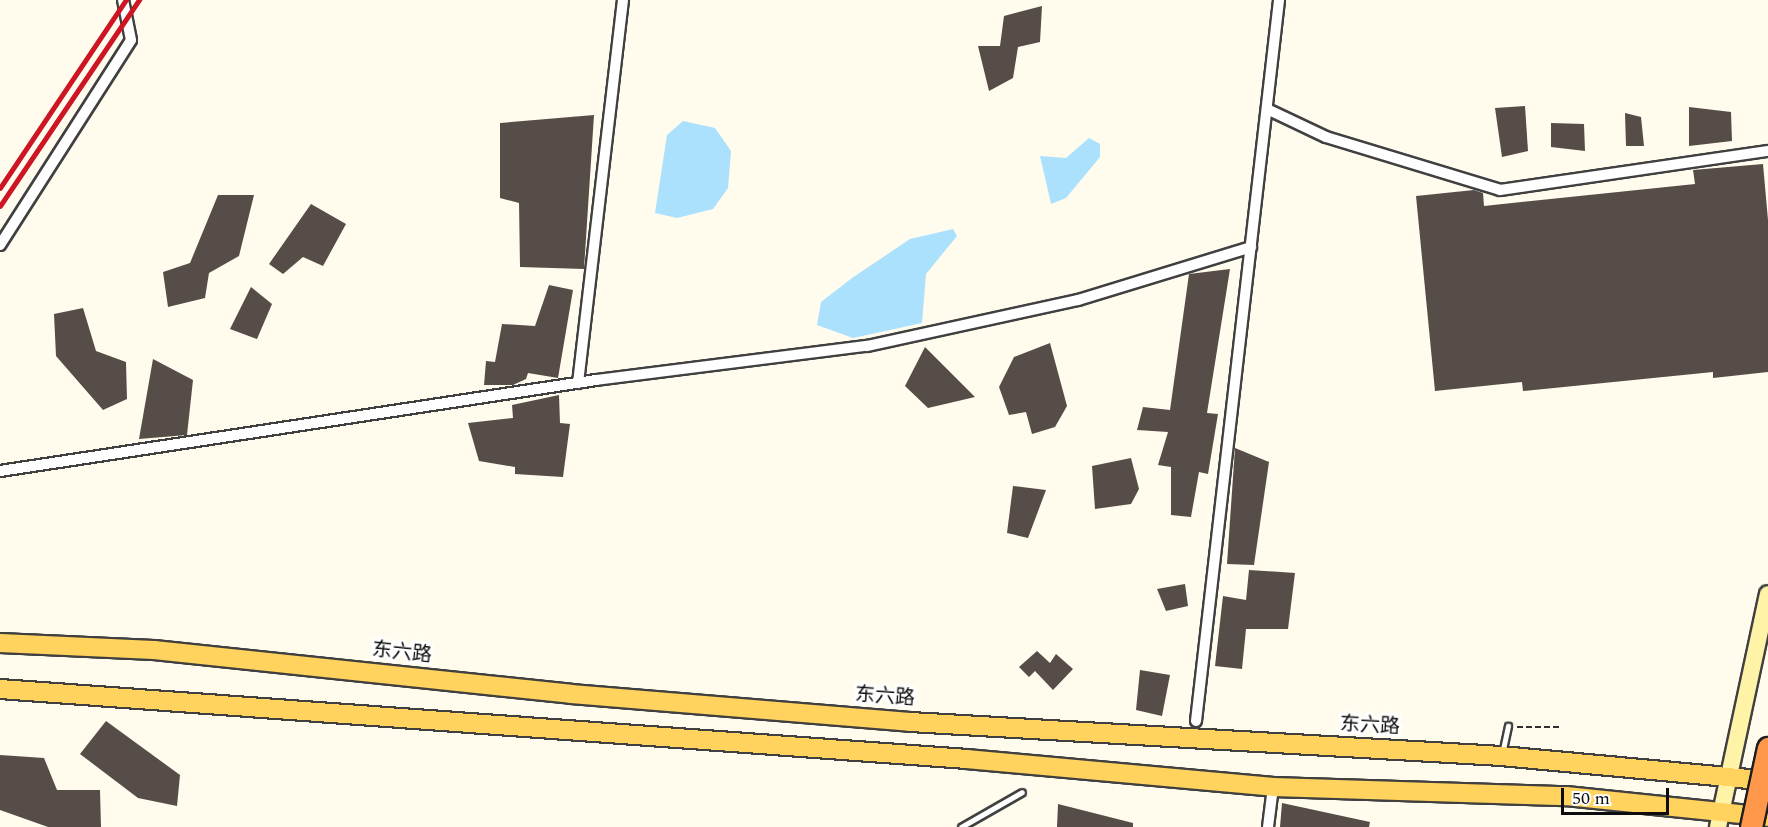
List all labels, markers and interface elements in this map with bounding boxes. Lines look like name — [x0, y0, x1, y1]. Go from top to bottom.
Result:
street label: 东六路 — [371, 638, 433, 668]
street label: 东六路 — [854, 683, 916, 711]
street label: 东六路 — [1339, 712, 1401, 740]
scale bar — [1564, 776, 1672, 814]
text: 50 m — [1572, 785, 1610, 812]

